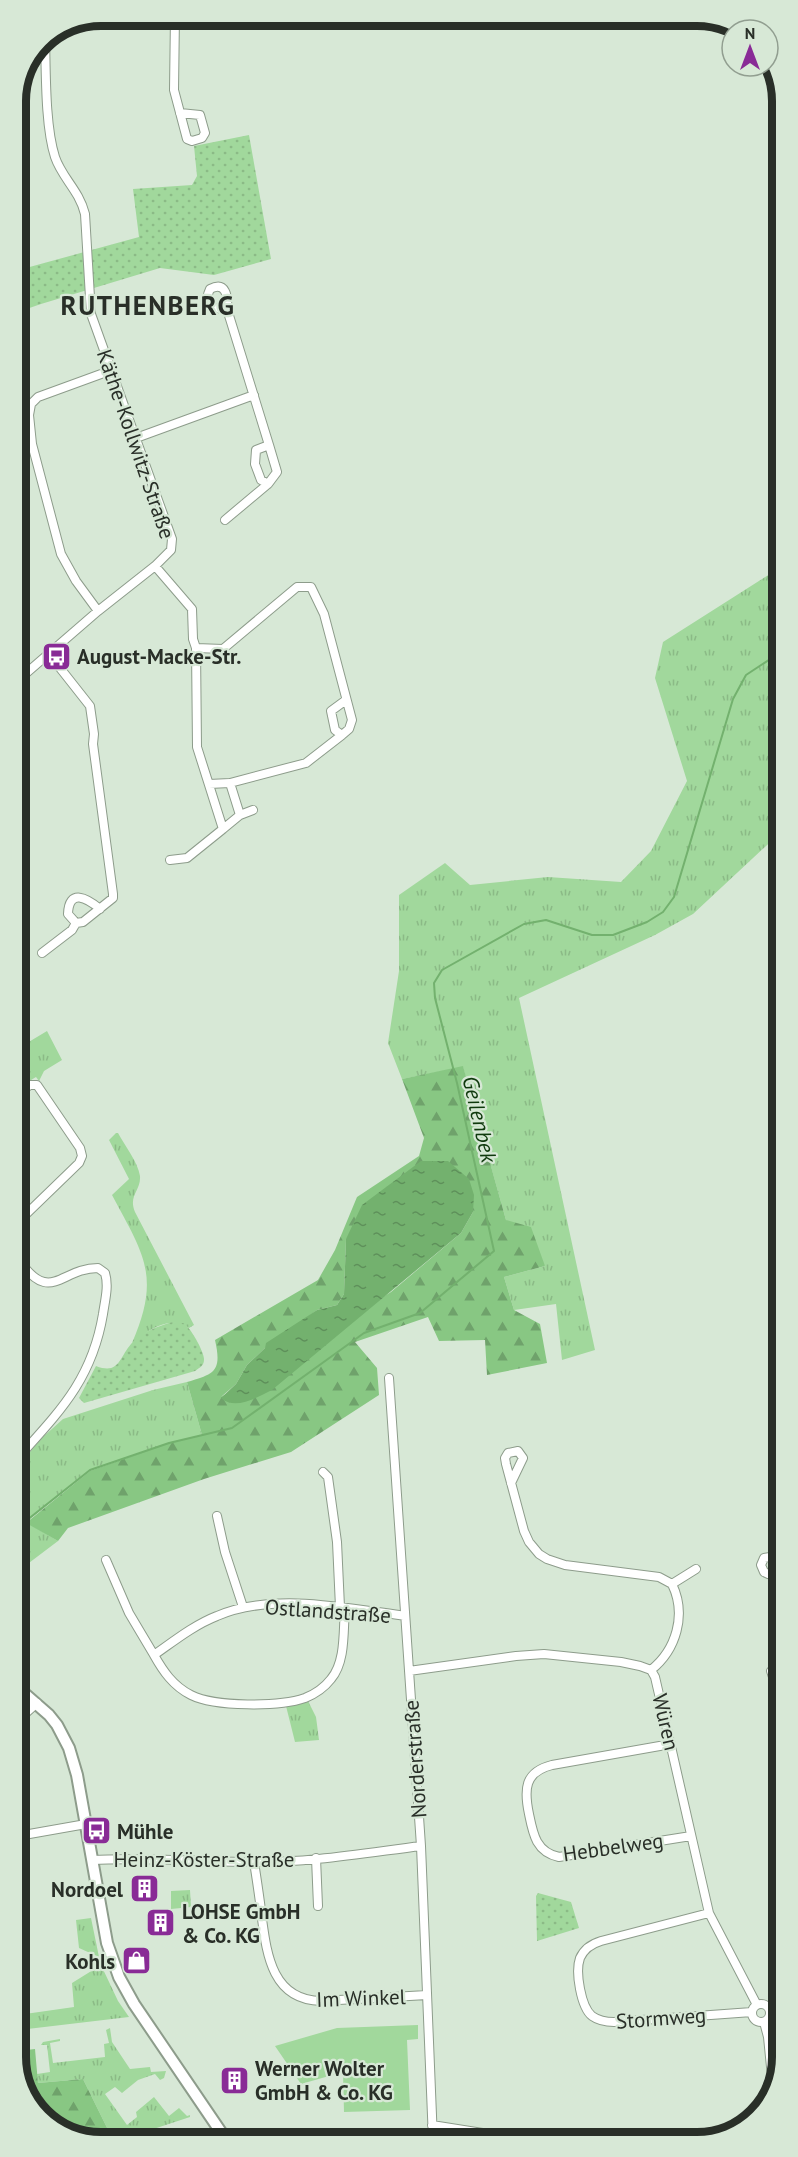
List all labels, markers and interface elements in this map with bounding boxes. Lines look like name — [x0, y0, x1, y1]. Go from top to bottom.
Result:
north arrow — [720, 18, 780, 78]
text: N — [745, 23, 755, 43]
district label: RUTHENBERG — [61, 288, 235, 322]
street label: Käthe-Kollwitz-Straße — [91, 346, 181, 542]
bus stop icon: August-Macke-Str. — [40, 640, 72, 672]
place label: August-Macke-Str. — [77, 643, 241, 670]
water label: Geilenbek — [456, 1073, 504, 1166]
street label: Ostlandstraße — [264, 1593, 392, 1629]
street label: Würen — [646, 1691, 686, 1753]
street label: Norderstraße — [397, 1699, 433, 1819]
bus stop icon: Mühle — [80, 1815, 112, 1847]
place label: Mühle — [117, 1818, 173, 1845]
street label: Hebbelweg — [561, 1827, 665, 1867]
street label: Heinz-Köster-Straße — [113, 1846, 295, 1873]
building icon: Nordoel — [128, 1873, 160, 1905]
place label: Nordoel — [51, 1876, 124, 1903]
place label: LOHSE GmbH & Co. KG — [182, 1898, 300, 1949]
building icon: LOHSE GmbH & Co. KG — [145, 1907, 177, 1939]
shop icon: Kohls — [120, 1945, 152, 1977]
place label: Kohls — [65, 1948, 115, 1975]
street label: Im Winkel — [316, 1983, 406, 2013]
street label: Stormweg — [615, 2001, 707, 2035]
place label: Werner Wolter GmbH & Co. KG — [255, 2055, 393, 2106]
building icon: Werner Wolter GmbH & Co. KG — [218, 2064, 250, 2096]

